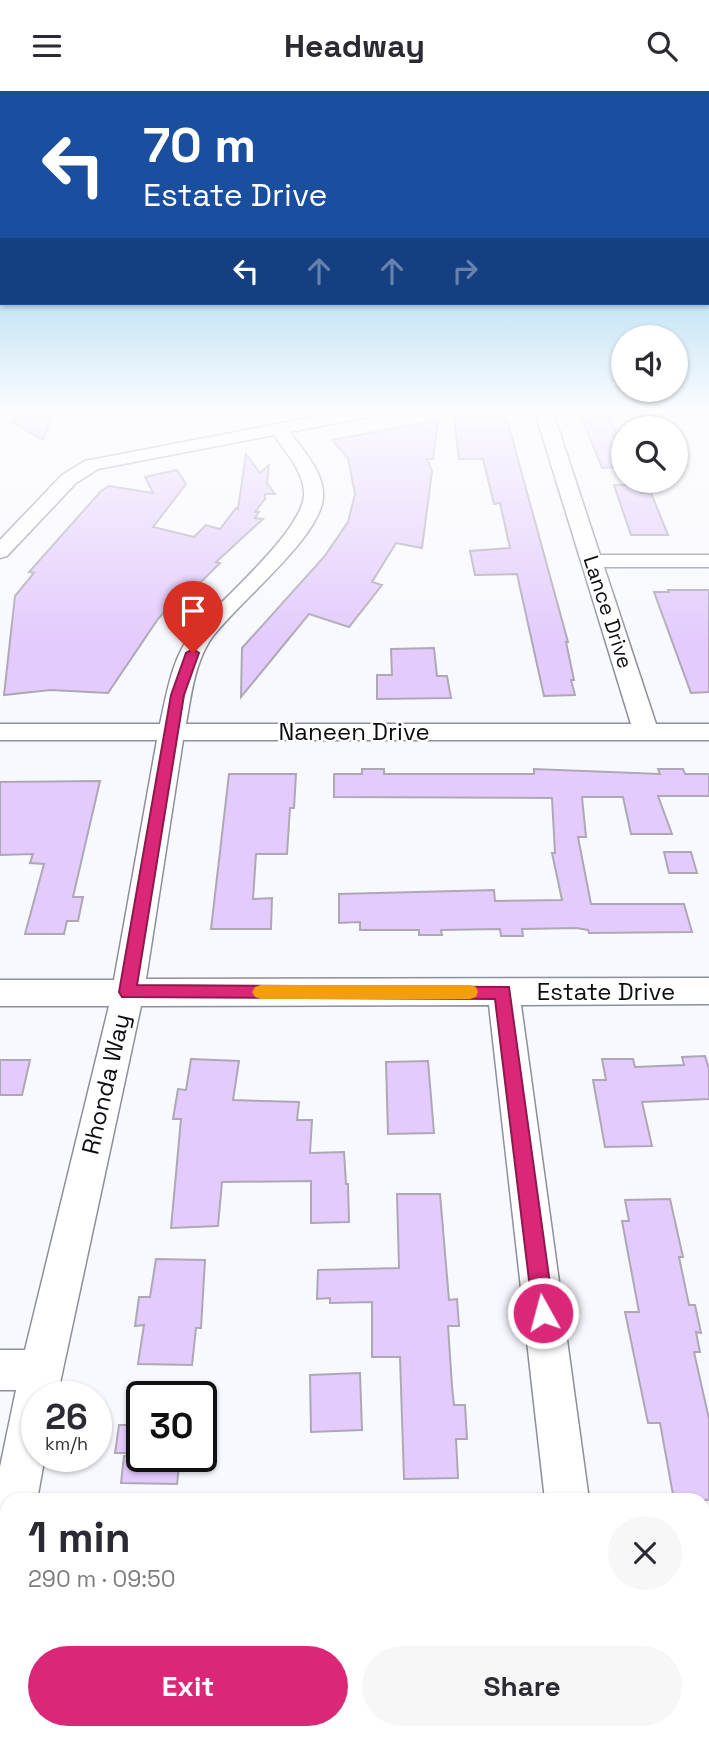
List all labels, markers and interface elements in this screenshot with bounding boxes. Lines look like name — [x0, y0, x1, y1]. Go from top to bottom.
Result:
text: Headway — [284, 26, 425, 66]
icon: menu — [28, 27, 66, 65]
icon: search — [643, 27, 681, 65]
text: 70 m — [143, 114, 256, 176]
icon: left — [28, 119, 119, 210]
text: Estate Drive — [143, 175, 328, 215]
icon: left — [227, 252, 265, 290]
icon: ahead — [300, 252, 338, 290]
icon: ahead — [373, 252, 411, 290]
icon: right — [446, 252, 484, 290]
map controls — [611, 325, 688, 493]
button: sound — [611, 325, 688, 402]
button: search — [611, 416, 688, 493]
street label: Lance Drive — [578, 552, 639, 672]
pin — [163, 581, 223, 653]
icon: arrive — [174, 592, 212, 630]
street label: Naneen Drive — [278, 716, 430, 747]
street label: Estate Drive — [537, 976, 675, 1007]
street label: Rhonda Way — [74, 1010, 137, 1157]
position arrow — [506, 1276, 580, 1350]
speed limit sign: 30 — [126, 1381, 217, 1472]
text: 26 — [45, 1395, 88, 1439]
text: km/h — [45, 1432, 88, 1455]
text: 1 min — [28, 1511, 131, 1564]
button: close — [608, 1516, 682, 1590]
text: 290 m · 09:50 — [28, 1564, 176, 1594]
button: Exit — [28, 1646, 348, 1726]
button: Share — [362, 1646, 682, 1726]

